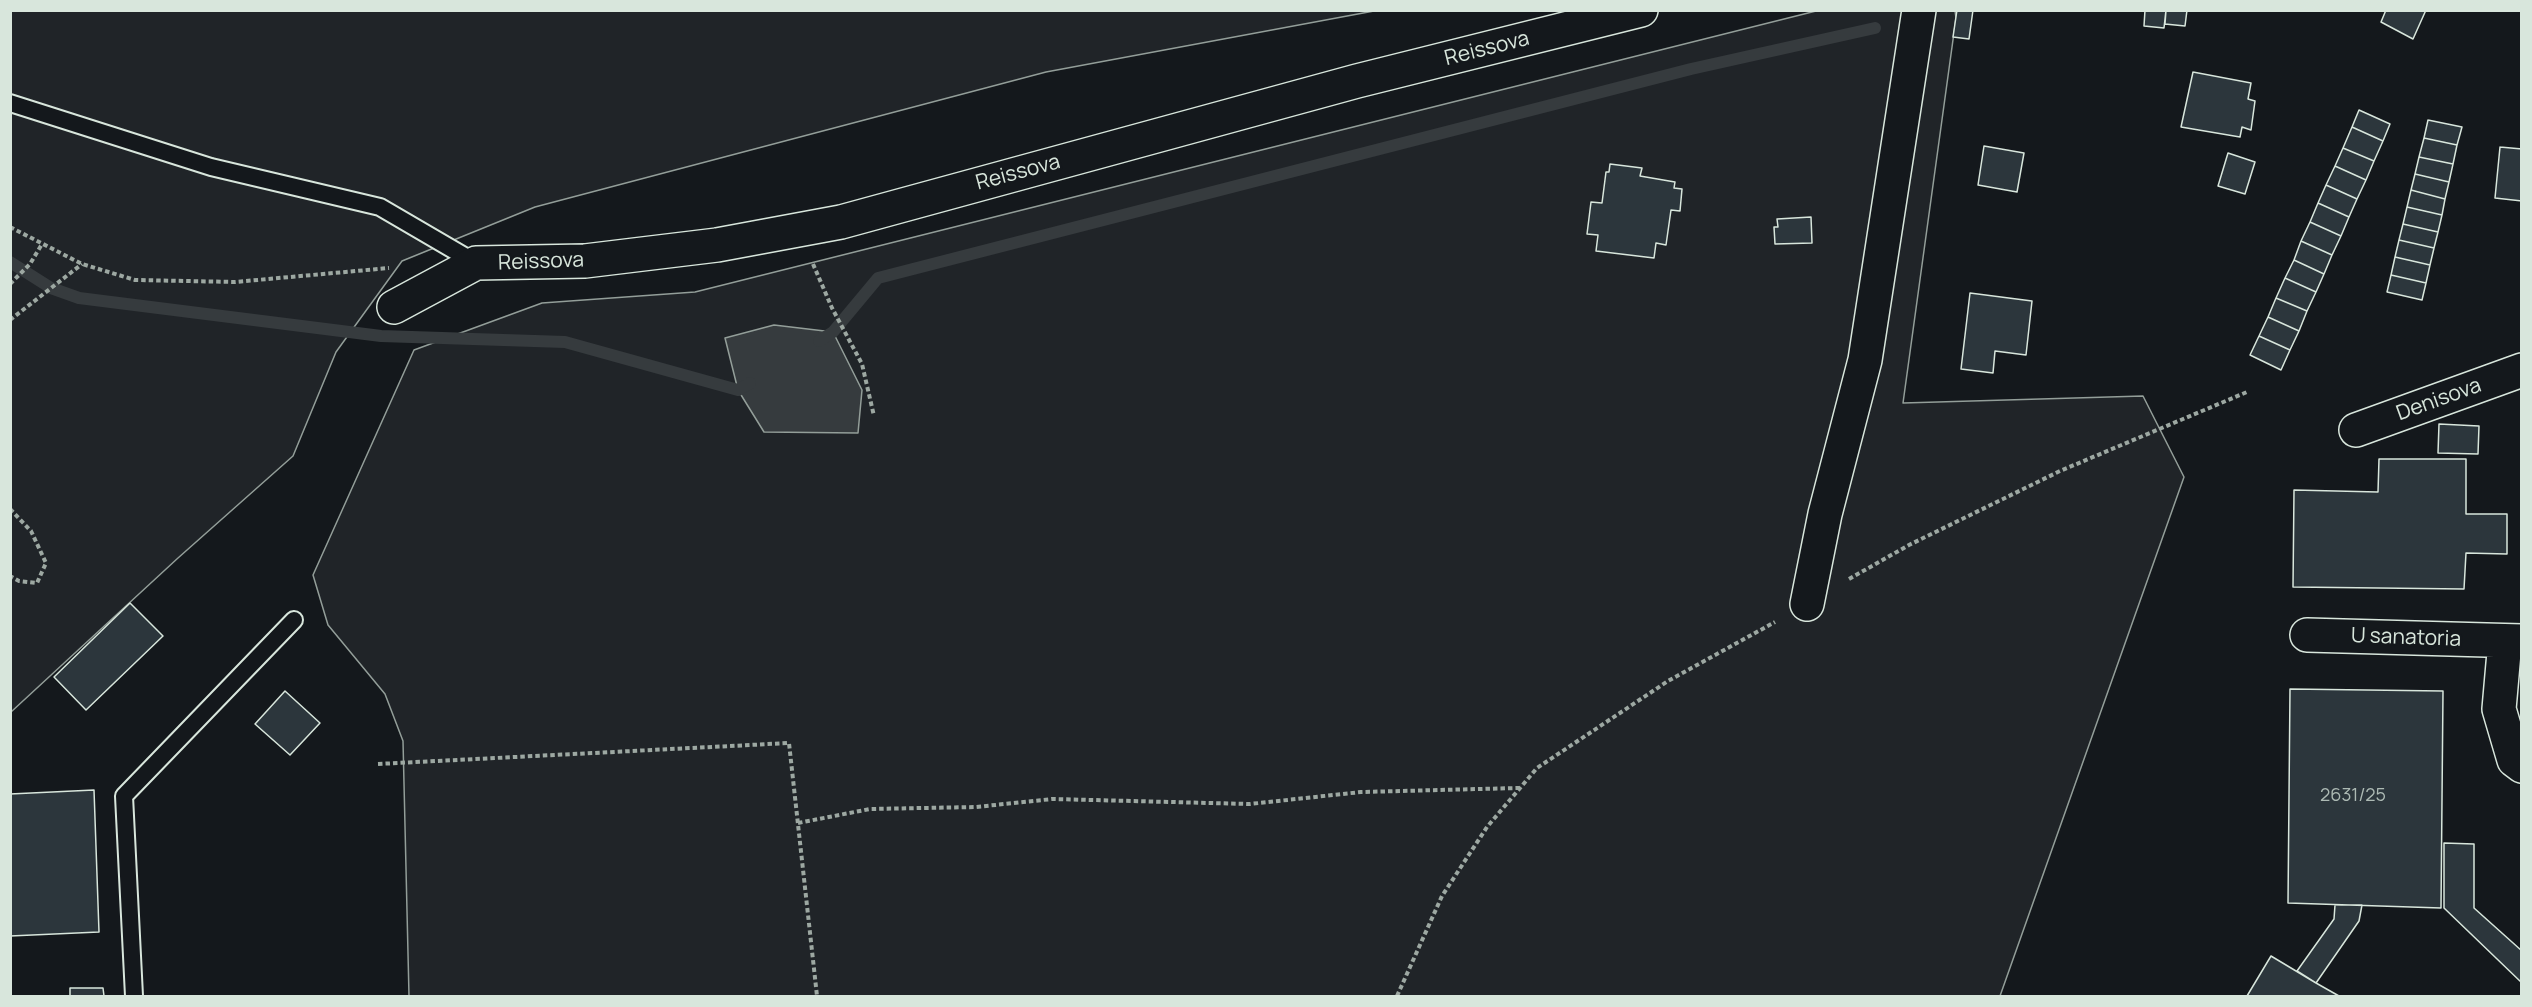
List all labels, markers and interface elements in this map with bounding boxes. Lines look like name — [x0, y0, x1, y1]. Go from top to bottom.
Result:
street label: Reissova — [1442, 26, 1532, 72]
street label: Reissova — [973, 150, 1063, 196]
street label: Reissova — [497, 248, 585, 276]
street label: Denisova — [2393, 373, 2485, 427]
street label: U sanatoria — [2350, 623, 2462, 653]
house number: 2631/25 — [2320, 785, 2386, 807]

